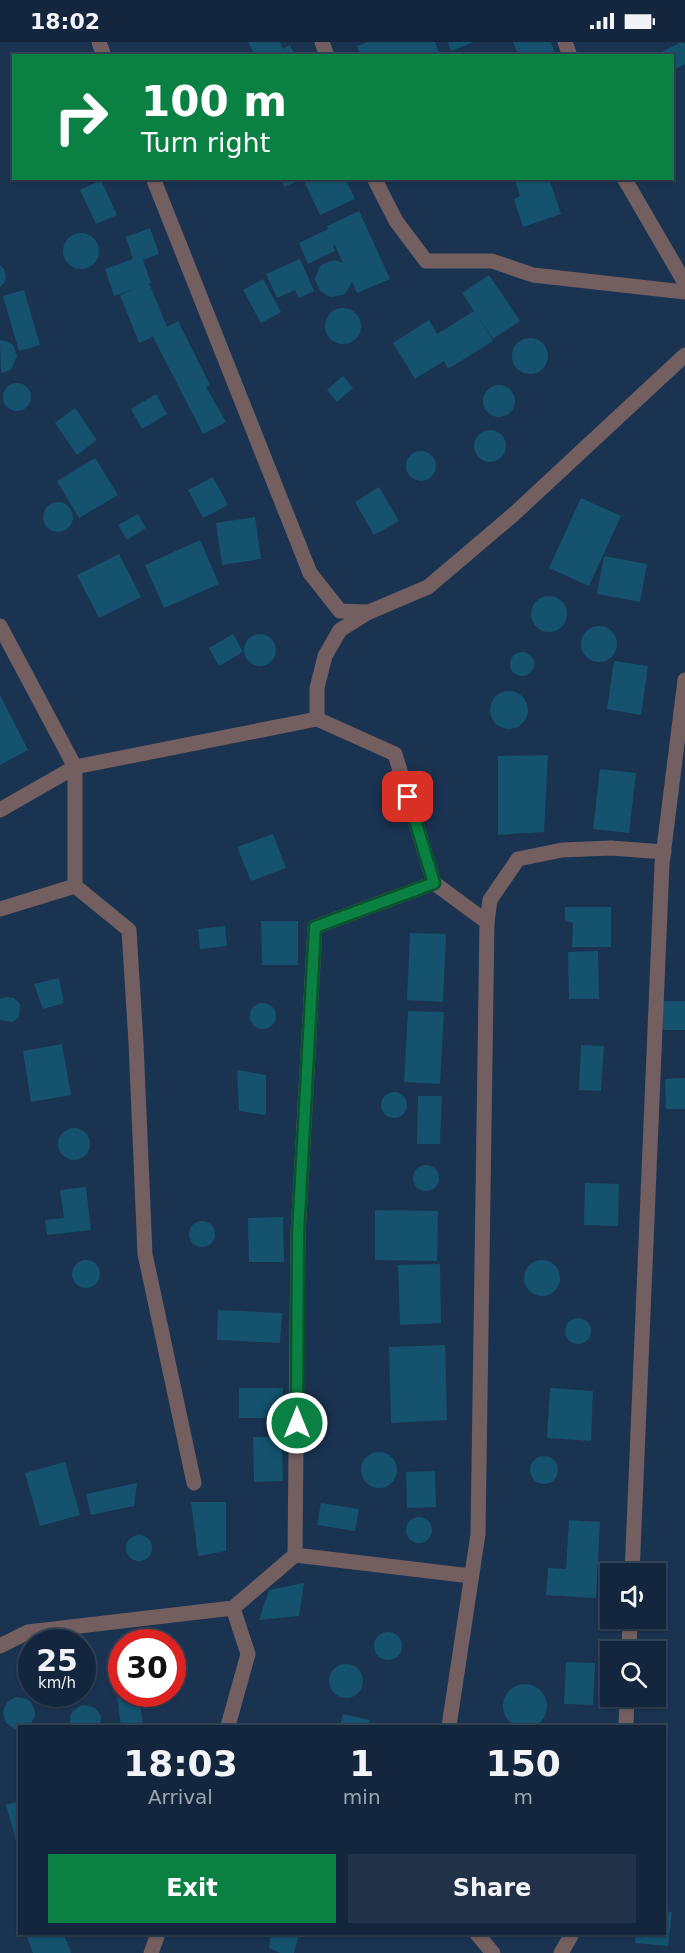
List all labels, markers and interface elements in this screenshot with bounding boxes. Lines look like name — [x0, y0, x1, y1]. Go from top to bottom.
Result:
text: 18:02 — [30, 9, 100, 34]
text: 100 m — [141, 77, 287, 126]
icon: right — [42, 78, 120, 156]
text: Turn right — [141, 127, 270, 158]
pin — [382, 771, 433, 822]
icon: arrive — [391, 780, 424, 813]
position arrow — [265, 1391, 329, 1455]
map controls — [600, 1563, 666, 1707]
button: sound — [600, 1563, 666, 1629]
speed limit sign: 30 — [108, 1629, 186, 1707]
button: search — [600, 1641, 666, 1707]
text: 25 — [36, 1643, 78, 1678]
text: km/h — [38, 1674, 76, 1692]
text: 18:03 — [123, 1743, 238, 1784]
text: 1 — [349, 1743, 374, 1784]
text: 150 — [486, 1743, 561, 1784]
text: Arrival — [148, 1785, 213, 1809]
text: min — [343, 1785, 381, 1809]
text: m — [514, 1785, 533, 1809]
button: Exit — [48, 1854, 336, 1923]
button: Share — [348, 1854, 636, 1923]

